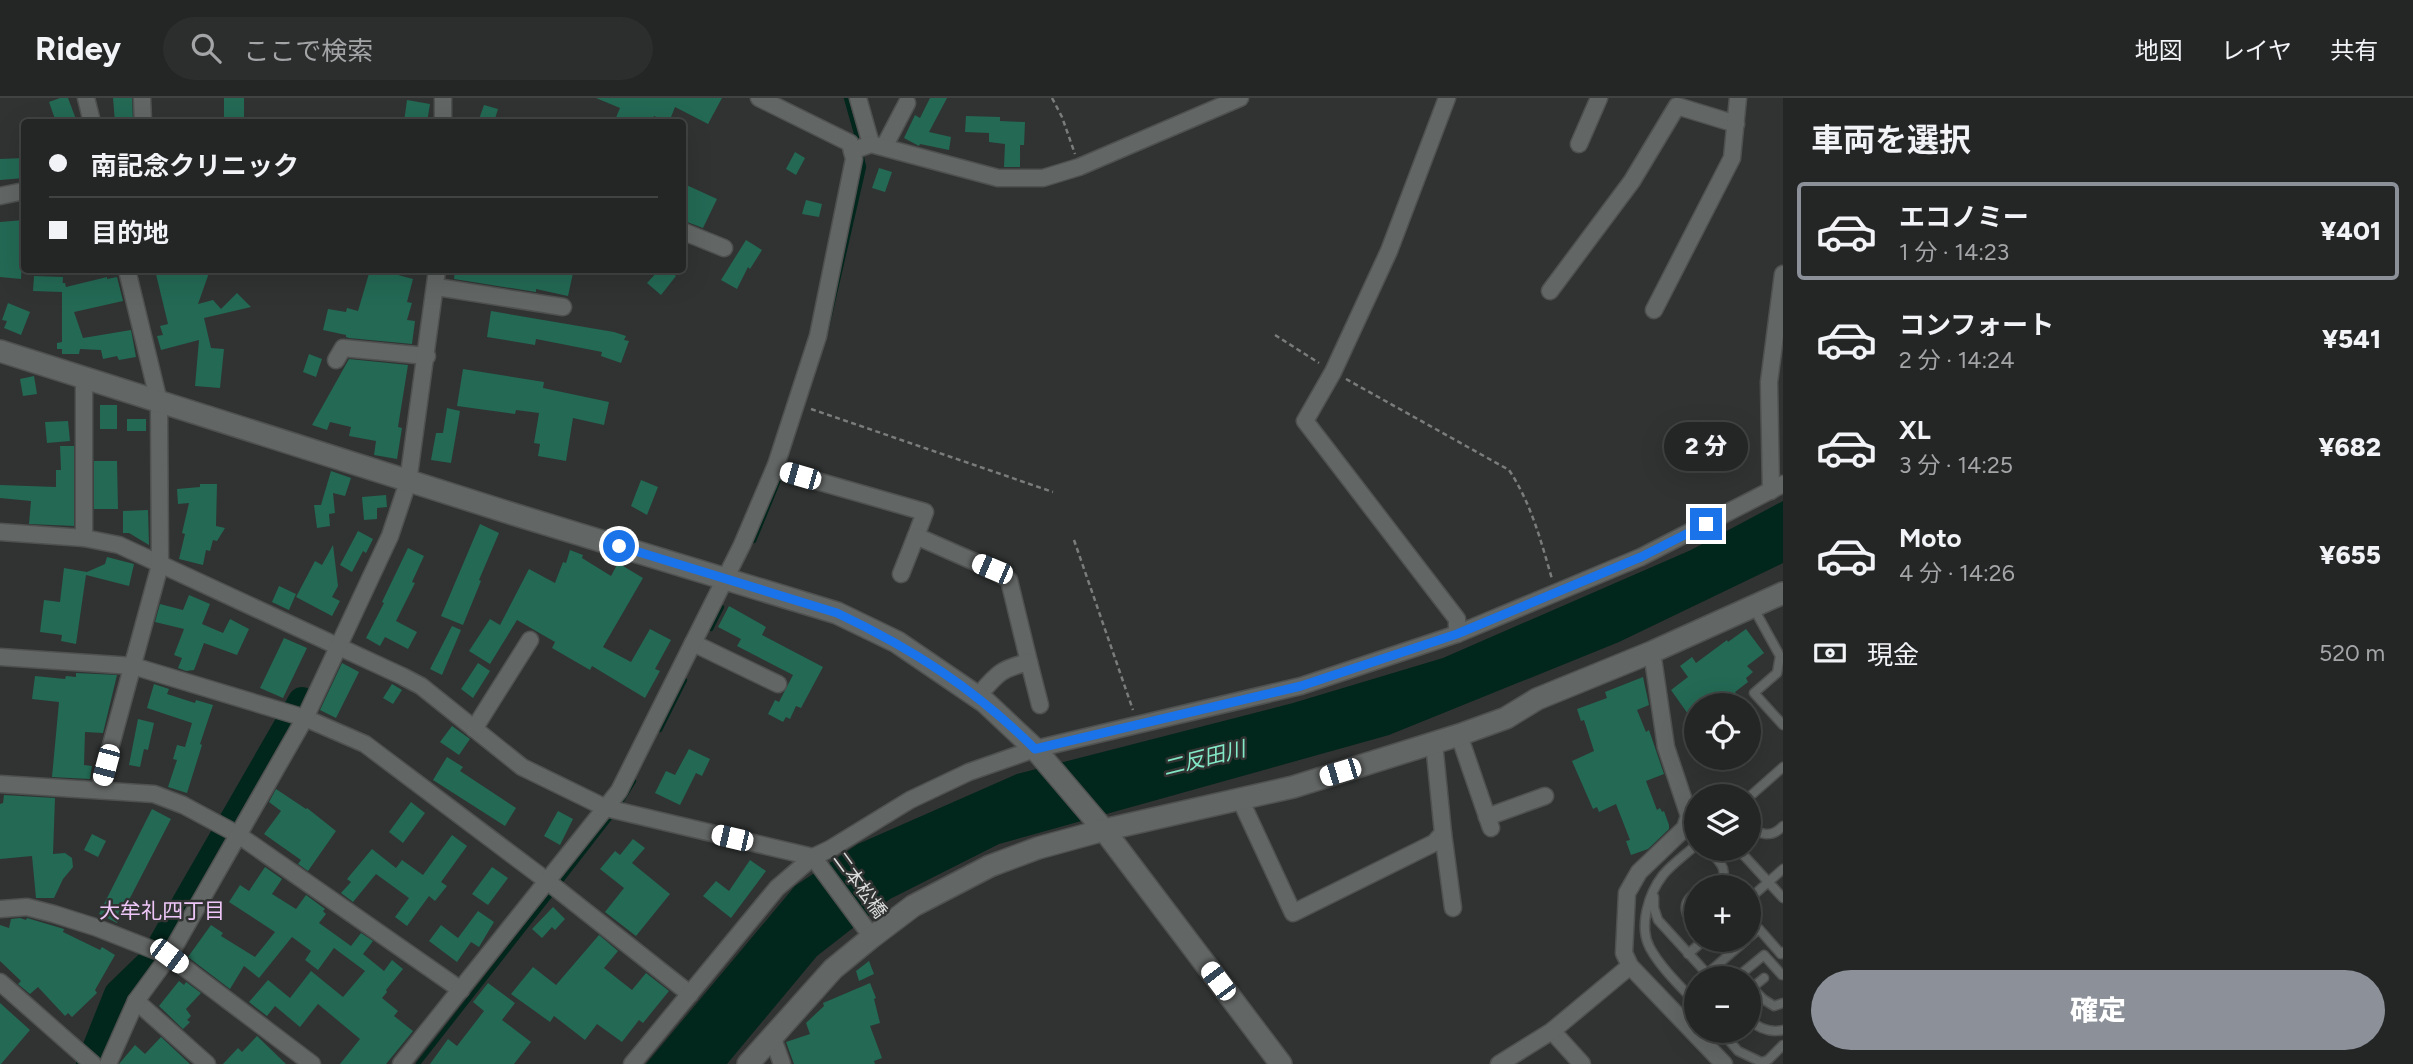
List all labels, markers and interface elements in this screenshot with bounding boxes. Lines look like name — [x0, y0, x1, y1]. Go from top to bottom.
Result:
search box — [163, 17, 653, 80]
text: Ridey — [35, 29, 121, 68]
icon: search — [187, 29, 225, 67]
text: ここで検索 — [243, 35, 373, 67]
text: 地図 — [2135, 36, 2183, 65]
text: レイヤ — [2221, 36, 2292, 65]
text: 共有 — [2330, 36, 2378, 65]
text: 車両を選択 — [1811, 121, 1971, 159]
text: 南記念クリニック — [91, 150, 299, 182]
icon: car — [1815, 200, 1878, 263]
text: エコノミー — [1899, 201, 2029, 233]
text: ¥401 — [2320, 215, 2381, 247]
text: 目的地 — [91, 217, 169, 249]
text: 1 分 · 14:23 — [1899, 238, 2009, 266]
icon: car — [1815, 308, 1878, 371]
text: コンフォート — [1899, 309, 2054, 341]
text: ¥541 — [2322, 323, 2381, 355]
text: 2 分 · 14:24 — [1899, 346, 2014, 374]
text: XL — [1899, 414, 1931, 446]
icon: car — [1815, 416, 1878, 479]
callout: 2 分 — [1664, 422, 1748, 472]
text: ¥682 — [2318, 431, 2381, 463]
text: 2 分 — [1685, 432, 1727, 460]
text: 3 分 · 14:25 — [1899, 451, 2013, 479]
car — [777, 460, 824, 492]
route end — [1690, 508, 1722, 540]
text: Moto — [1899, 522, 1962, 554]
icon: car — [1815, 524, 1878, 587]
route start — [603, 530, 635, 562]
text: ¥655 — [2319, 539, 2381, 571]
car — [969, 551, 1016, 587]
text: 4 分 · 14:26 — [1899, 559, 2015, 587]
icon: cash — [1811, 634, 1849, 672]
text: 現金 — [1867, 639, 1919, 671]
text: 520 m — [2319, 639, 2385, 667]
map controls — [1684, 693, 1761, 1043]
button: locate — [1684, 693, 1761, 770]
water label: 二反田川 — [1160, 735, 1250, 780]
car — [91, 742, 122, 788]
car — [1317, 756, 1364, 788]
button: layers — [1684, 784, 1761, 861]
car — [710, 823, 755, 853]
street label: 二本松橋 — [828, 847, 892, 923]
button: + — [1684, 875, 1761, 952]
district label: 大牟礼四丁目 — [99, 898, 225, 923]
car — [146, 935, 193, 977]
car — [1197, 958, 1240, 1004]
button: − — [1684, 966, 1761, 1043]
button: 確定 — [1811, 970, 2385, 1050]

